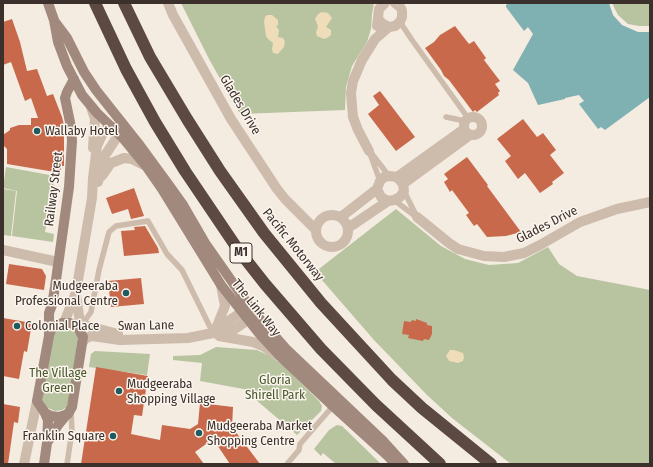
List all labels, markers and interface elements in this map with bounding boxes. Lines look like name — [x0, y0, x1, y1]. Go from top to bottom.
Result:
street label: Glades Drive — [216, 72, 264, 138]
place label: Wallaby Hotel — [45, 123, 118, 139]
marker: Wallaby Hotel — [32, 126, 42, 136]
street label: Railway Street — [42, 151, 66, 227]
street label: Glades Drive — [514, 203, 580, 247]
street label: Pacific Motorway — [259, 206, 327, 284]
road number: M1 — [230, 243, 252, 263]
street label: The Link Way — [228, 276, 284, 340]
place label: Mudgeeraba Professional Centre — [15, 278, 118, 309]
marker: Mudgeeraba Professional Centre — [121, 288, 131, 298]
place label: Colonial Place — [25, 318, 99, 334]
street label: Swan Lane — [118, 318, 174, 334]
marker: Colonial Place — [12, 321, 22, 331]
park label: The Village Green — [29, 365, 87, 396]
park label: Gloria Shirell Park — [245, 372, 305, 403]
place label: Mudgeeraba Shopping Village — [127, 376, 216, 407]
marker: Mudgeeraba Shopping Village — [114, 386, 124, 396]
place label: Mudgeeraba Market Shopping Centre — [207, 418, 312, 449]
place label: Franklin Square — [23, 428, 105, 444]
marker: Mudgeeraba Market Shopping Centre — [194, 428, 204, 438]
marker: Franklin Square — [108, 431, 118, 441]

